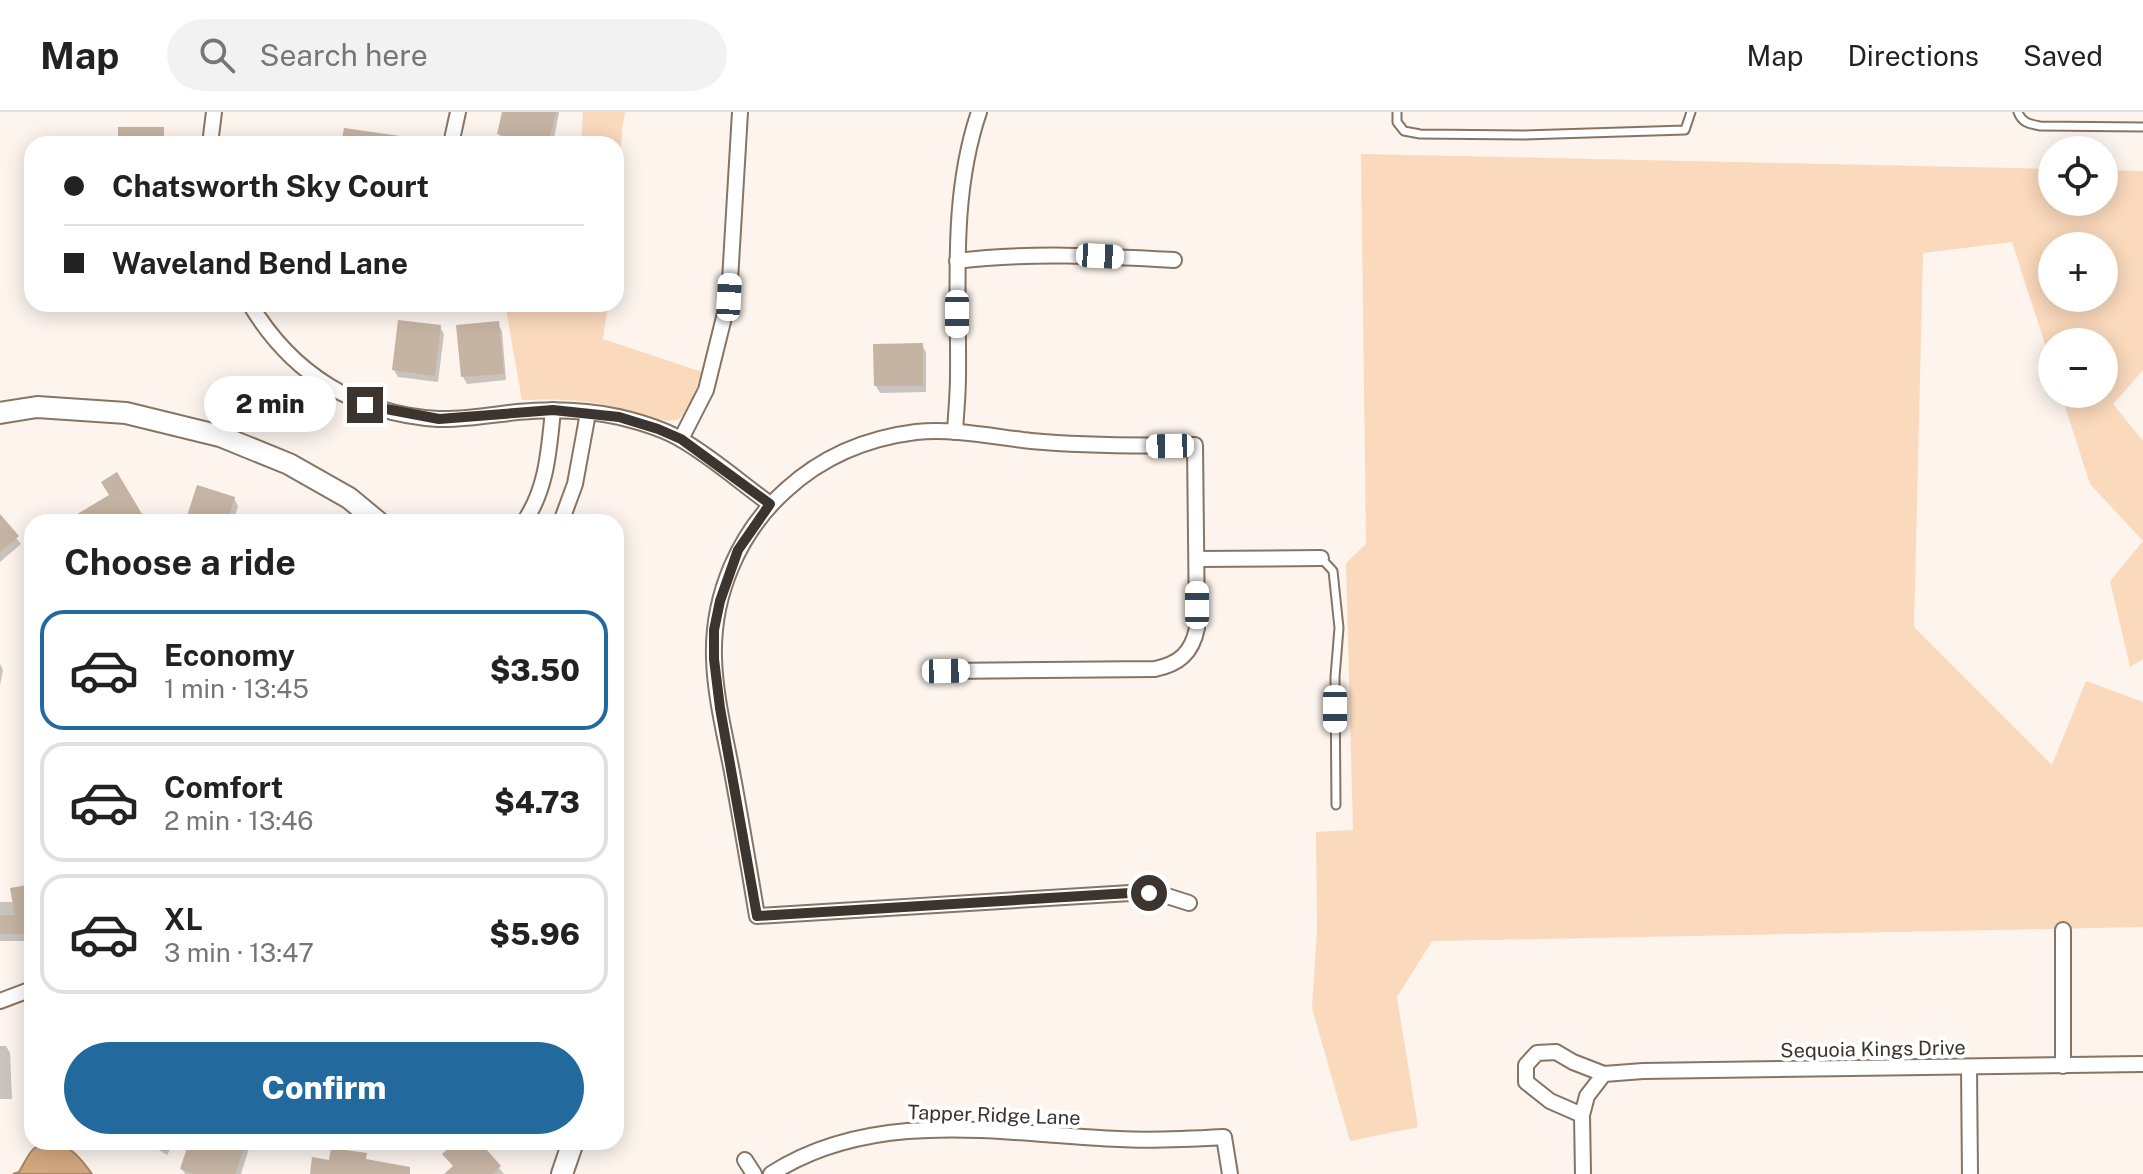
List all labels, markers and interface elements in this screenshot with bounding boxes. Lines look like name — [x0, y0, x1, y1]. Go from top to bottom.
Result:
search box — [167, 19, 727, 91]
text: Map — [40, 33, 119, 78]
icon: search — [195, 33, 239, 77]
text: Search here — [259, 37, 428, 73]
text: Map — [1747, 39, 1803, 72]
text: Directions — [1847, 39, 1979, 72]
text: Saved — [2023, 39, 2103, 72]
map controls — [2038, 136, 2118, 408]
button: locate — [2038, 136, 2118, 216]
text: Chatsworth Sky Court — [112, 168, 429, 204]
button: + — [2038, 232, 2118, 312]
car — [1075, 243, 1125, 269]
text: Waveland Bend Lane — [112, 245, 408, 281]
car — [716, 272, 742, 322]
car — [945, 290, 969, 338]
button: − — [2038, 328, 2118, 408]
callout: 2 min — [205, 377, 337, 433]
route end — [347, 387, 383, 423]
text: 2 min — [235, 388, 305, 419]
car — [1146, 434, 1194, 458]
text: Choose a ride — [64, 541, 296, 583]
car — [1185, 581, 1209, 629]
icon: car — [68, 634, 140, 706]
text: Economy — [164, 637, 295, 673]
text: $3.50 — [490, 652, 580, 688]
car — [922, 659, 970, 683]
text: 1 min · 13:45 — [164, 673, 309, 704]
car — [1323, 685, 1347, 733]
icon: car — [68, 766, 140, 838]
text: Comfort — [164, 769, 283, 805]
text: $4.73 — [494, 784, 580, 820]
text: 2 min · 13:46 — [164, 805, 314, 836]
route start — [1131, 875, 1167, 911]
icon: car — [68, 898, 140, 970]
text: XL — [164, 901, 203, 937]
text: $5.96 — [489, 916, 580, 952]
text: 3 min · 13:47 — [164, 937, 314, 968]
street label: Sequoia Kings Drive — [1780, 1035, 1966, 1063]
button: Confirm — [64, 1042, 584, 1134]
street label: Tapper Ridge Lane — [907, 1100, 1081, 1130]

